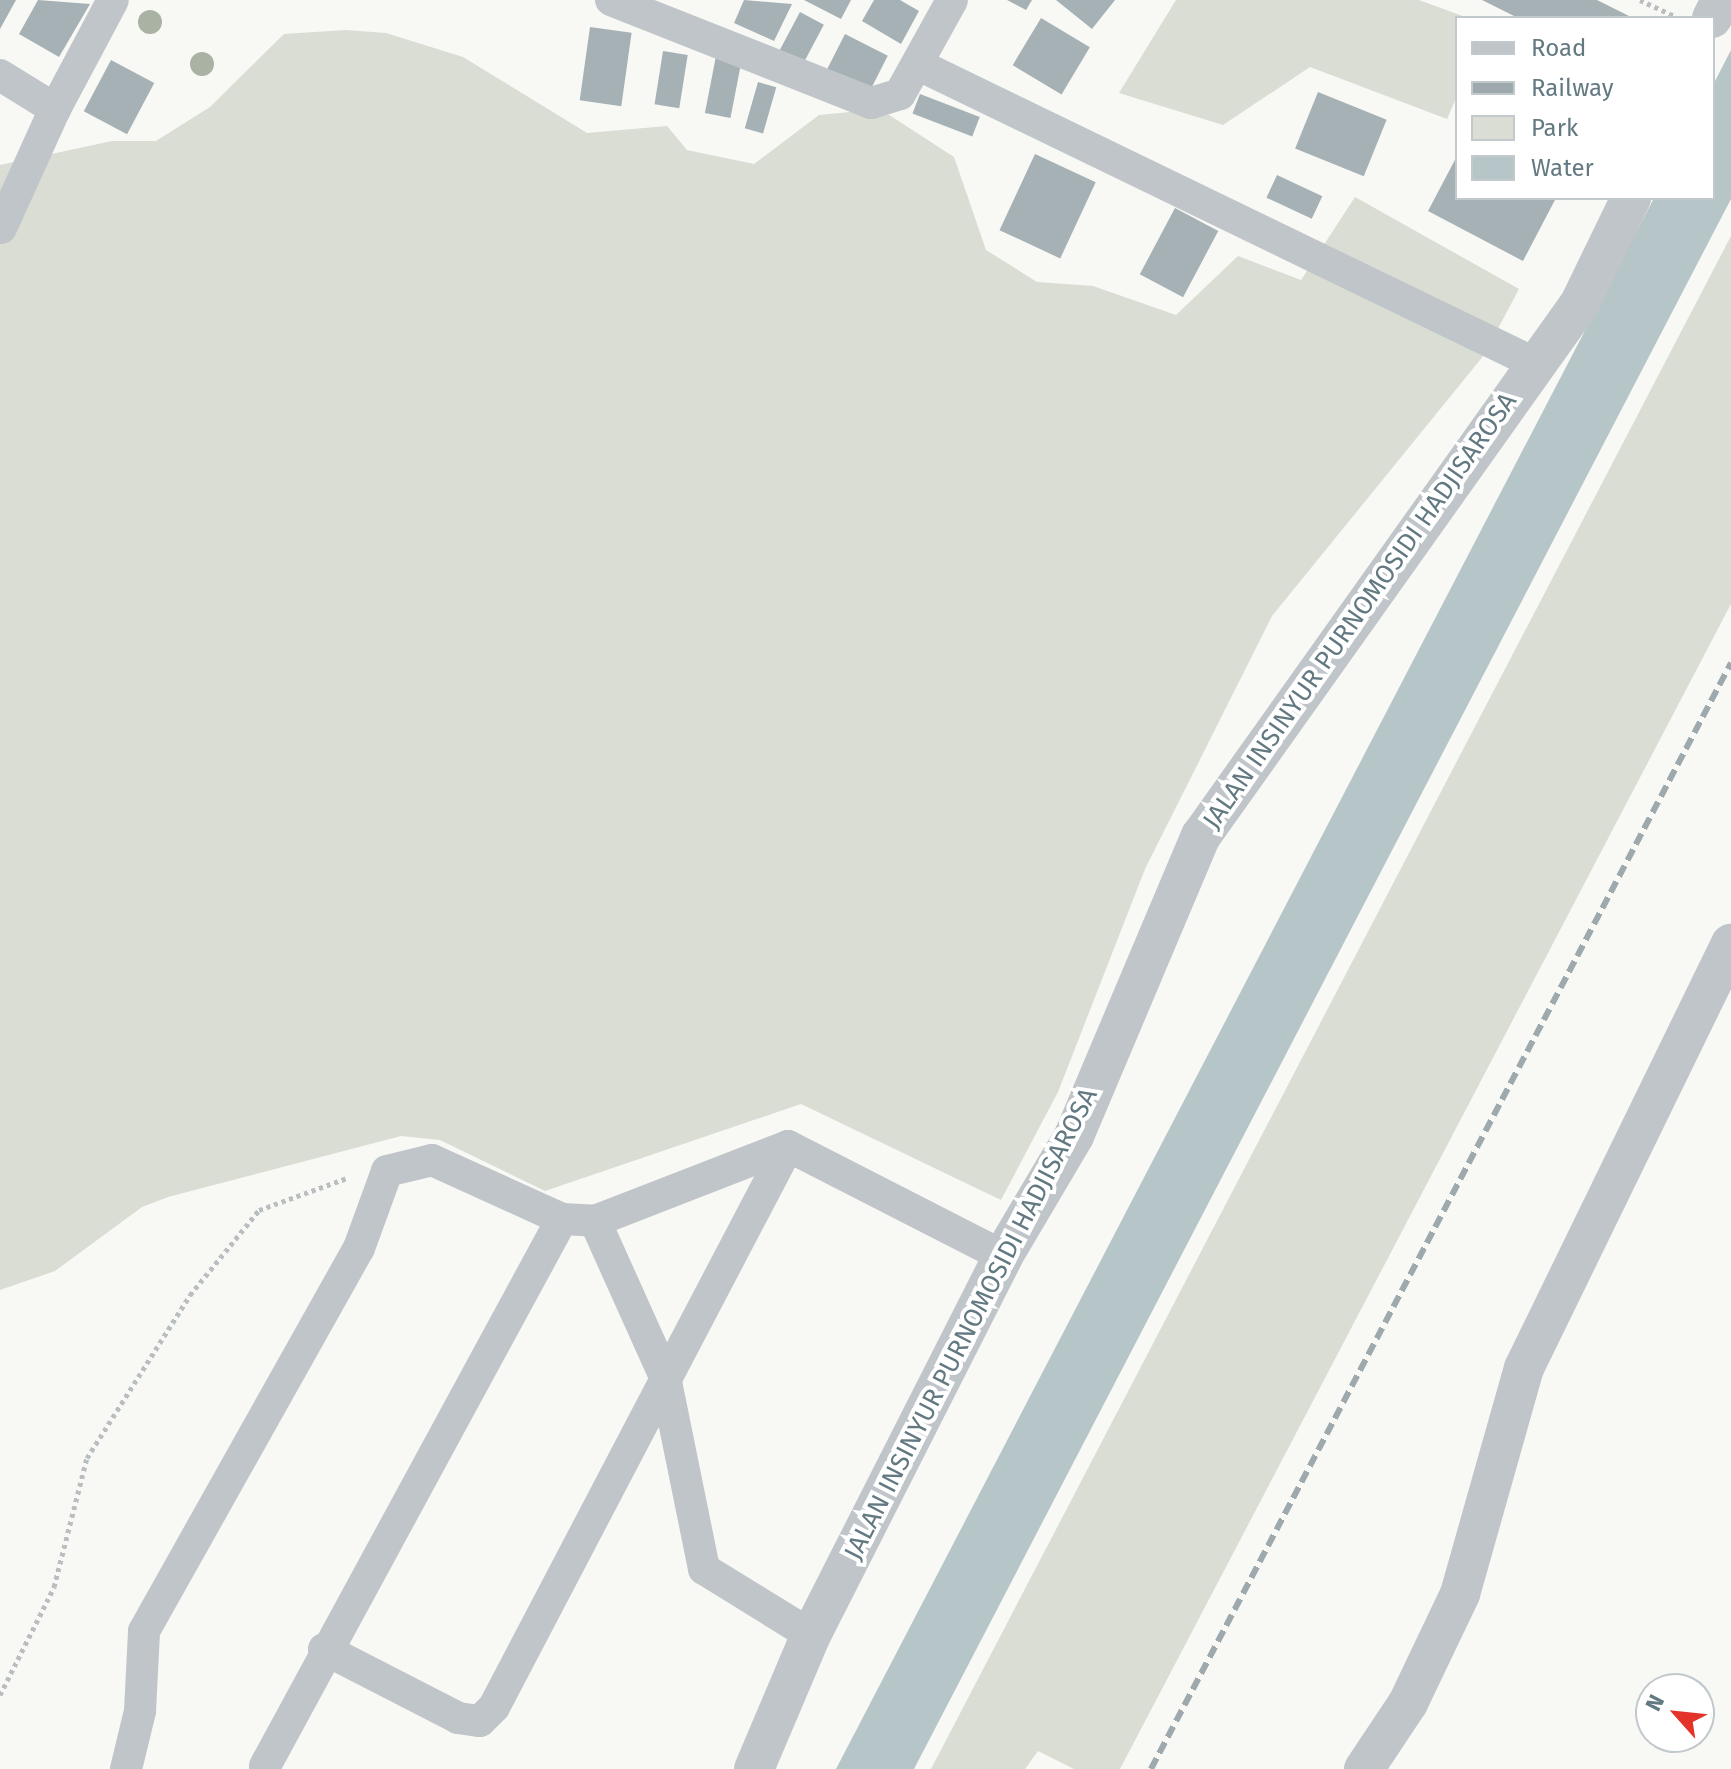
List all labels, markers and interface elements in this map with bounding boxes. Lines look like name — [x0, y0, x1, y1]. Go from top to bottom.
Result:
legend — [1455, 16, 1715, 200]
text: Road — [1531, 34, 1586, 62]
text: Railway — [1531, 74, 1614, 102]
text: Park — [1531, 114, 1578, 142]
text: Water — [1531, 154, 1594, 182]
street label: JALAN INSINYUR PURNOMOSIDI HADJISAROSA — [1197, 387, 1523, 835]
street label: JALAN INSINYUR PURNOMOSIDI HADJISAROSA — [838, 1083, 1104, 1565]
north arrow — [1635, 1673, 1715, 1753]
text: N — [1640, 1690, 1670, 1715]

